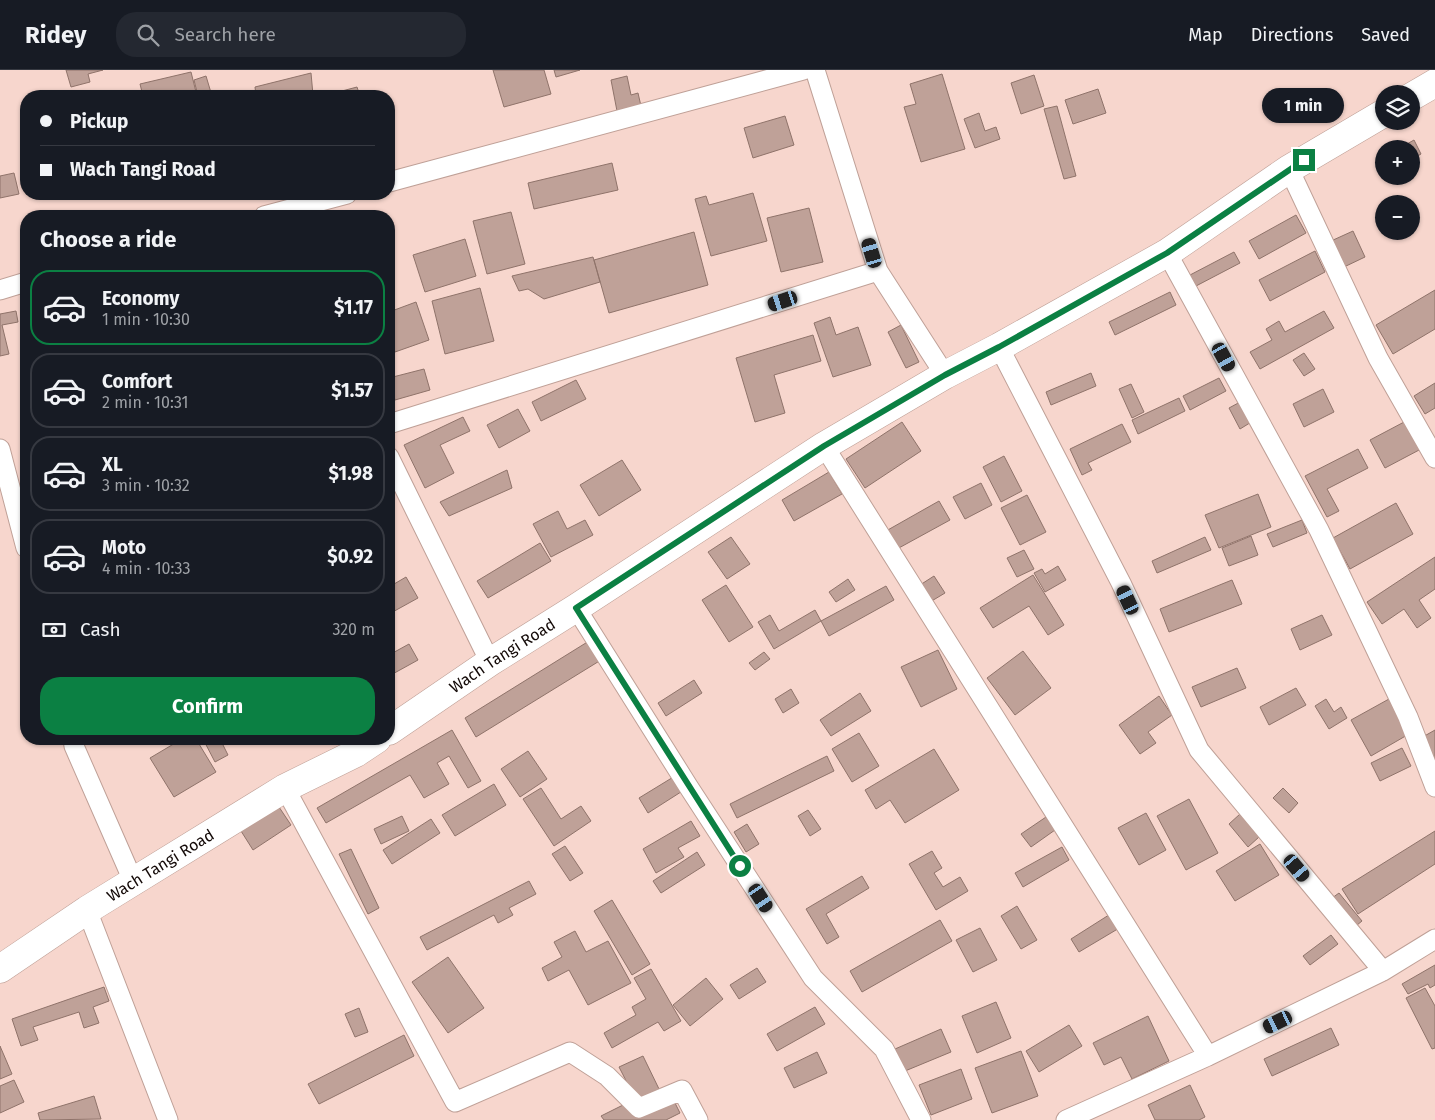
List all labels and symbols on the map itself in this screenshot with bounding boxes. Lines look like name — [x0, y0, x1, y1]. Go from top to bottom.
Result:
callout: 1 min — [1263, 88, 1345, 122]
route end — [1293, 149, 1315, 171]
car — [860, 236, 883, 270]
car — [766, 289, 799, 313]
car — [1210, 340, 1237, 374]
car — [1114, 583, 1141, 617]
street label: Wach Tangi Road — [445, 614, 558, 697]
street label: Wach Tangi Road — [103, 825, 217, 905]
car — [1281, 852, 1312, 884]
route start — [729, 855, 751, 877]
car — [746, 881, 775, 915]
car — [1261, 1009, 1294, 1035]

